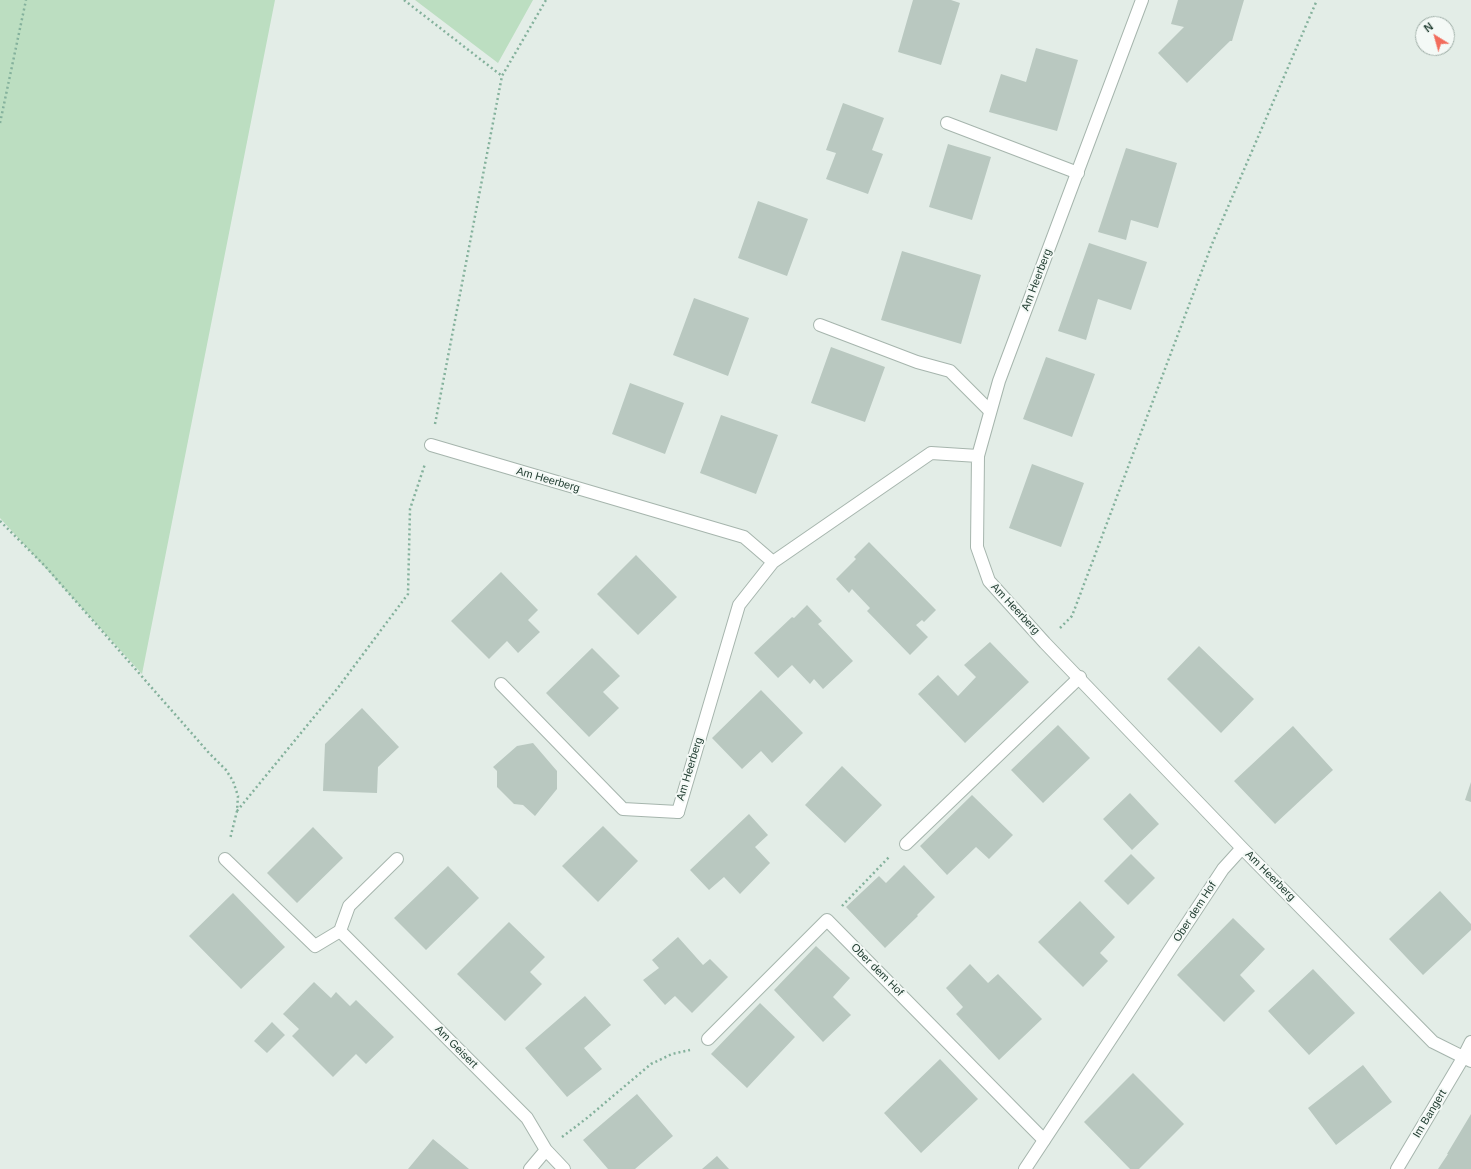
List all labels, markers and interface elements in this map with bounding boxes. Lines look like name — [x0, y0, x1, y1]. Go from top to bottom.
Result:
north arrow — [1415, 16, 1455, 56]
text: N — [1422, 20, 1435, 34]
street label: Am Heerberg — [1019, 247, 1055, 313]
street label: Am Heerberg — [515, 465, 581, 495]
street label: Am Heerberg — [988, 581, 1042, 637]
street label: Am Heerberg — [674, 736, 706, 802]
street label: Am Heerberg — [1242, 848, 1298, 904]
street label: Ober dem Hof — [1171, 879, 1219, 945]
street label: Ober dem Hof — [848, 941, 906, 999]
street label: Am Geisert — [432, 1023, 480, 1071]
street label: Im Bangert — [1410, 1088, 1450, 1140]

